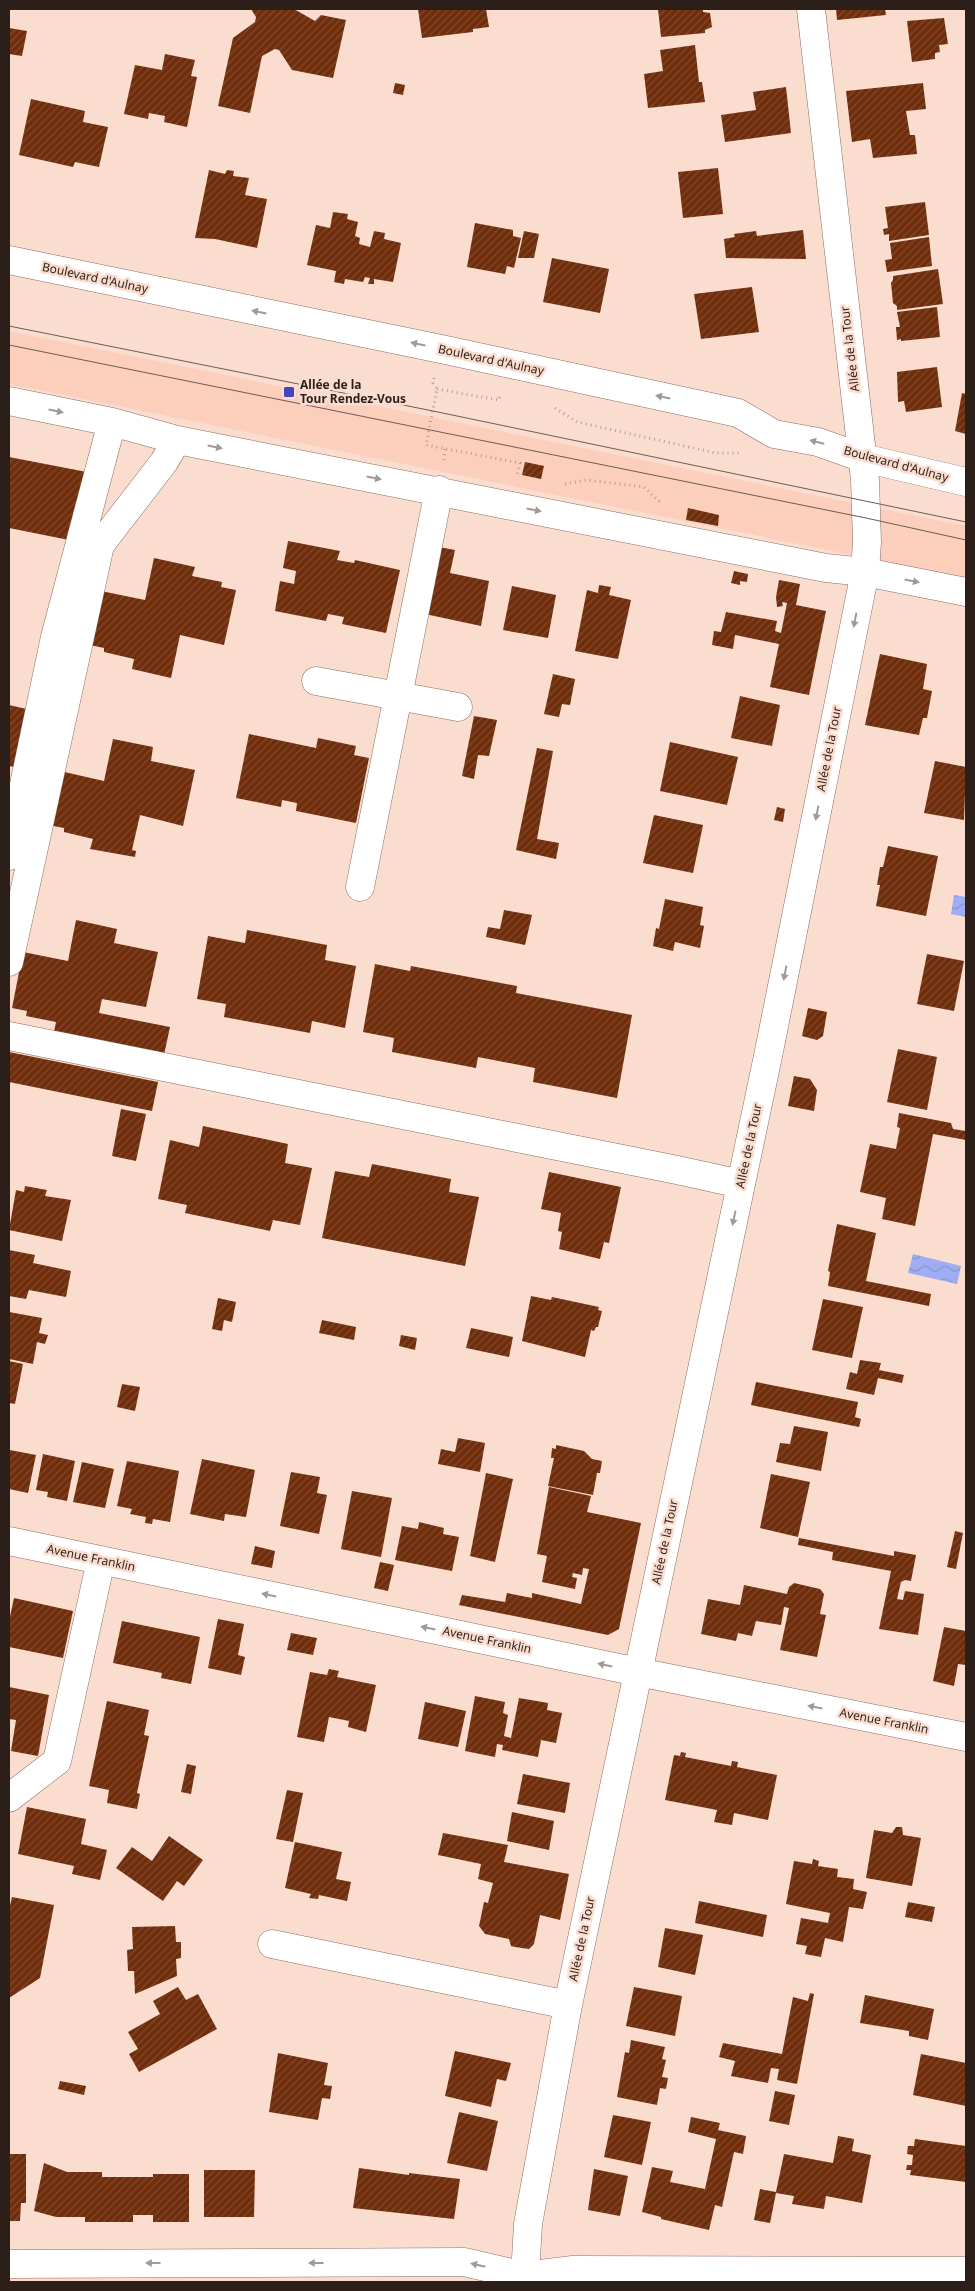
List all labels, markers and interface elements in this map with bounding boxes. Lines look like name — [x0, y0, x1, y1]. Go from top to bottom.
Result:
street label: Boulevard d'Aulnay — [41, 258, 150, 297]
street label: Allée de la Tour — [836, 305, 863, 393]
one-way arrow — [251, 308, 267, 316]
one-way arrow — [410, 340, 426, 348]
street label: Boulevard d'Aulnay — [437, 340, 546, 379]
place label: Allée de la Tour Rendez-Vous — [300, 376, 406, 407]
marker: Allée de la Tour Rendez-Vous — [282, 385, 296, 399]
one-way arrow — [655, 393, 670, 401]
one-way arrow — [49, 407, 65, 415]
one-way arrow — [809, 438, 824, 446]
street label: Boulevard d'Aulnay — [842, 441, 951, 486]
one-way arrow — [207, 444, 223, 452]
one-way arrow — [367, 474, 382, 482]
one-way arrow — [526, 506, 542, 514]
one-way arrow — [905, 577, 920, 585]
one-way arrow — [851, 612, 859, 628]
street label: Allée de la Tour — [812, 705, 845, 793]
one-way arrow — [812, 806, 820, 822]
one-way arrow — [780, 965, 788, 981]
street label: Allée de la Tour — [731, 1102, 766, 1190]
one-way arrow — [730, 1210, 738, 1225]
street label: Allée de la Tour — [647, 1498, 682, 1586]
street label: Avenue Franklin — [45, 1540, 137, 1575]
one-way arrow — [262, 1591, 277, 1599]
street label: Avenue Franklin — [441, 1622, 533, 1657]
one-way arrow — [421, 1624, 436, 1632]
one-way arrow — [597, 1661, 612, 1669]
one-way arrow — [807, 1703, 823, 1711]
street label: Avenue Franklin — [838, 1704, 930, 1737]
street label: Allée de la Tour — [564, 1895, 599, 1983]
one-way arrow — [145, 2259, 161, 2267]
one-way arrow — [307, 2259, 323, 2267]
one-way arrow — [470, 2261, 485, 2269]

